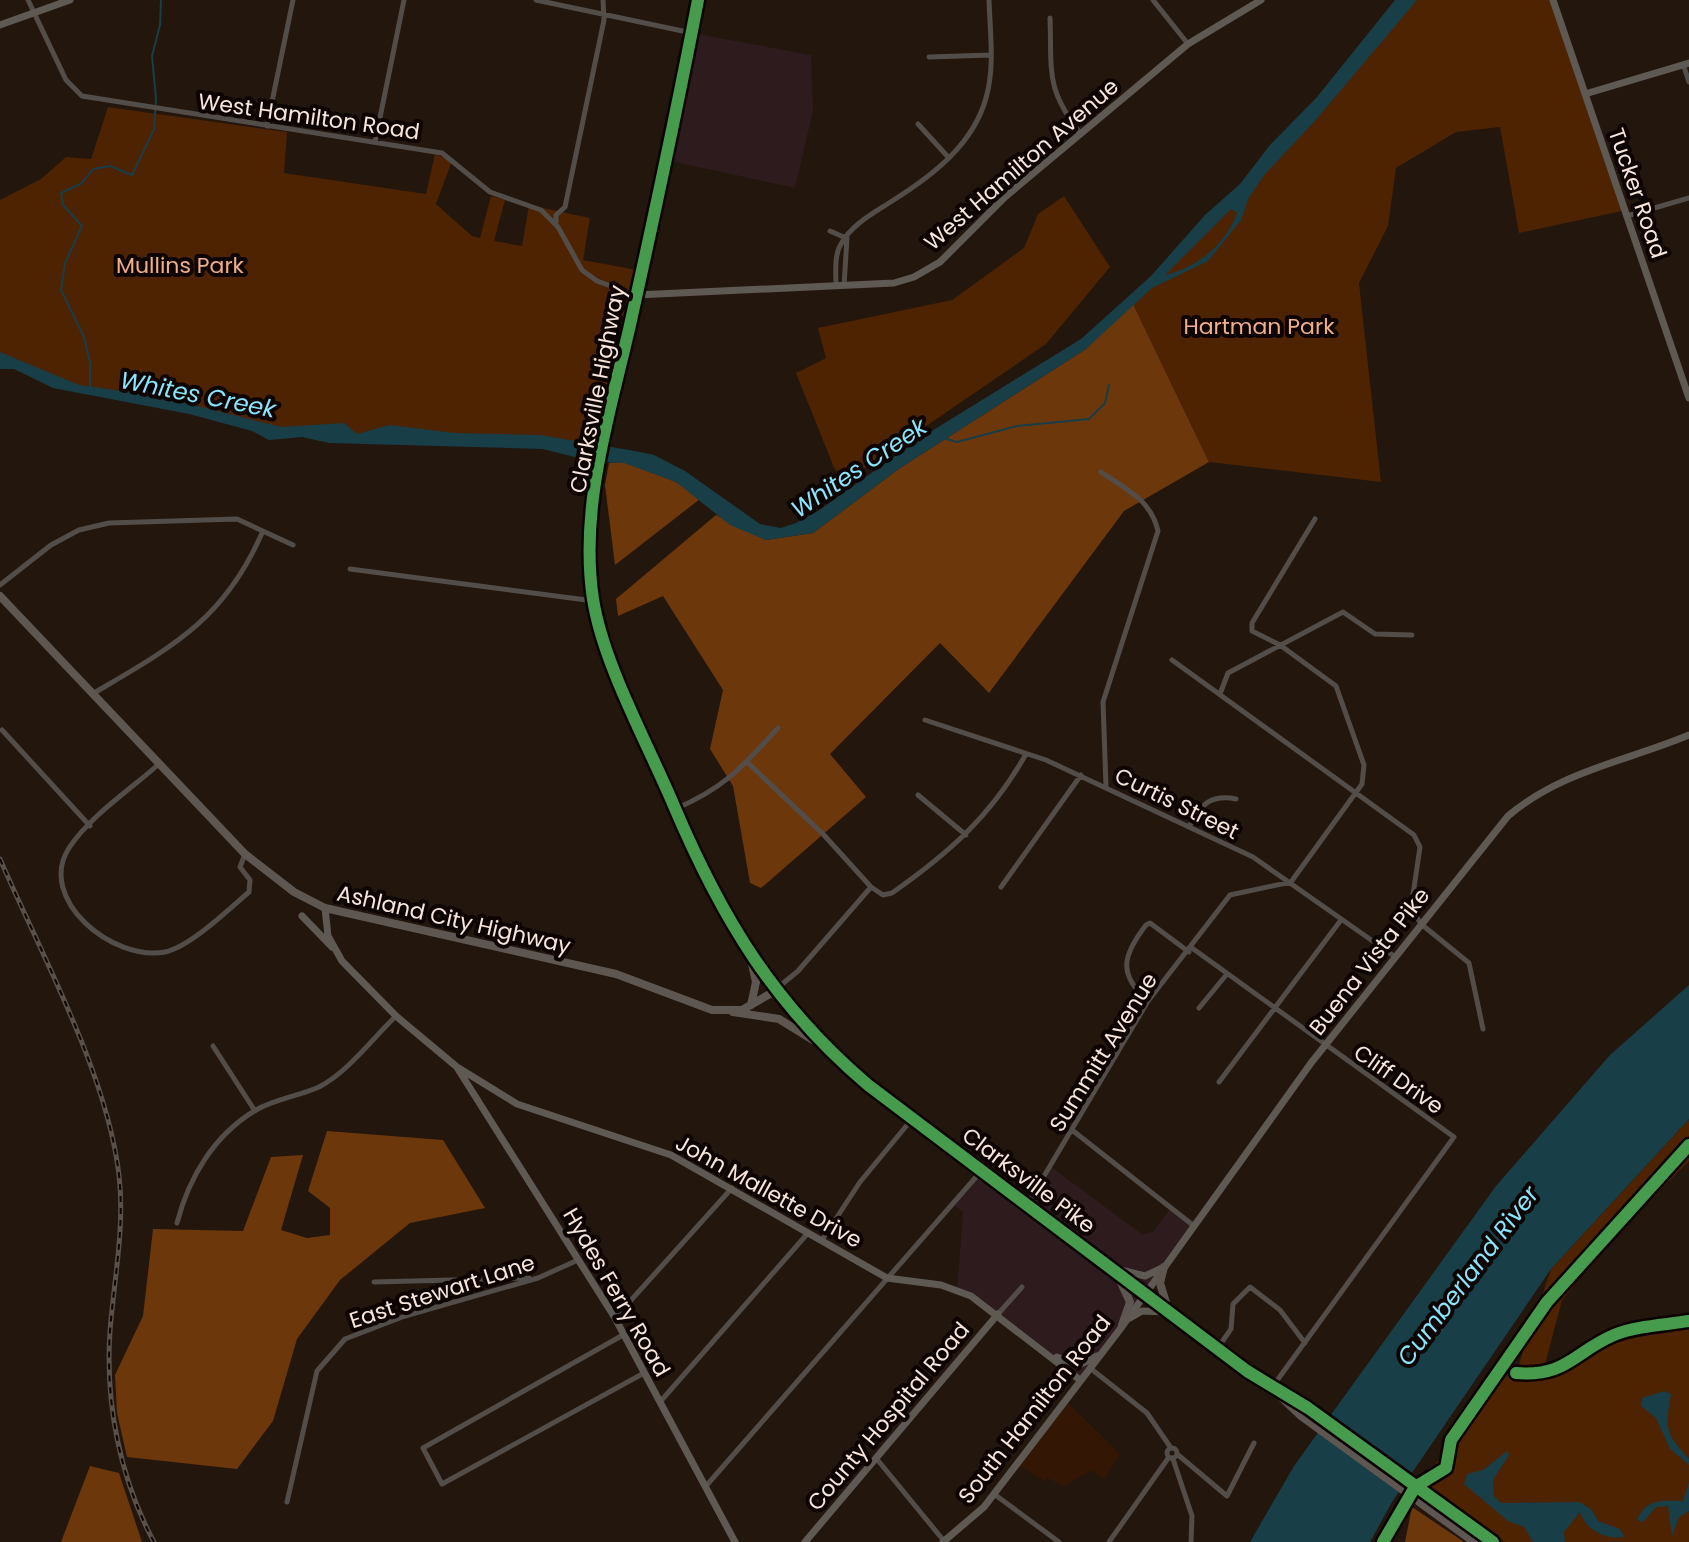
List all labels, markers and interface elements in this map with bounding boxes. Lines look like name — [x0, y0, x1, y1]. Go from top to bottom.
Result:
street label: West Hamilton Avenue — [917, 71, 1125, 258]
street label: West Hamilton Road — [196, 86, 422, 147]
street label: Tucker Road — [1601, 124, 1674, 262]
park label: Mullins Park — [116, 250, 245, 281]
street label: Clarksville Highway — [562, 282, 633, 496]
park label: Hartman Park — [1184, 311, 1335, 342]
water label: Whites Creek — [118, 363, 280, 426]
water label: Whites Creek — [784, 409, 935, 525]
street label: Curtis Street — [1110, 760, 1244, 847]
street label: Ashland City Highway — [334, 877, 574, 962]
street label: Buena Vista Pike — [1302, 881, 1437, 1042]
street label: Summitt Avenue — [1042, 967, 1165, 1138]
street label: Cliff Drive — [1348, 1037, 1450, 1122]
street label: Clarksville Pike — [956, 1120, 1102, 1241]
street label: John Mallette Drive — [670, 1127, 868, 1256]
water label: Cumberland River — [1389, 1178, 1547, 1372]
street label: Hydes Ferry Road — [556, 1202, 678, 1382]
street label: East Stewart Lane — [345, 1247, 539, 1336]
street label: South Hamilton Road — [951, 1308, 1118, 1510]
street label: County Hospital Road — [800, 1315, 977, 1517]

